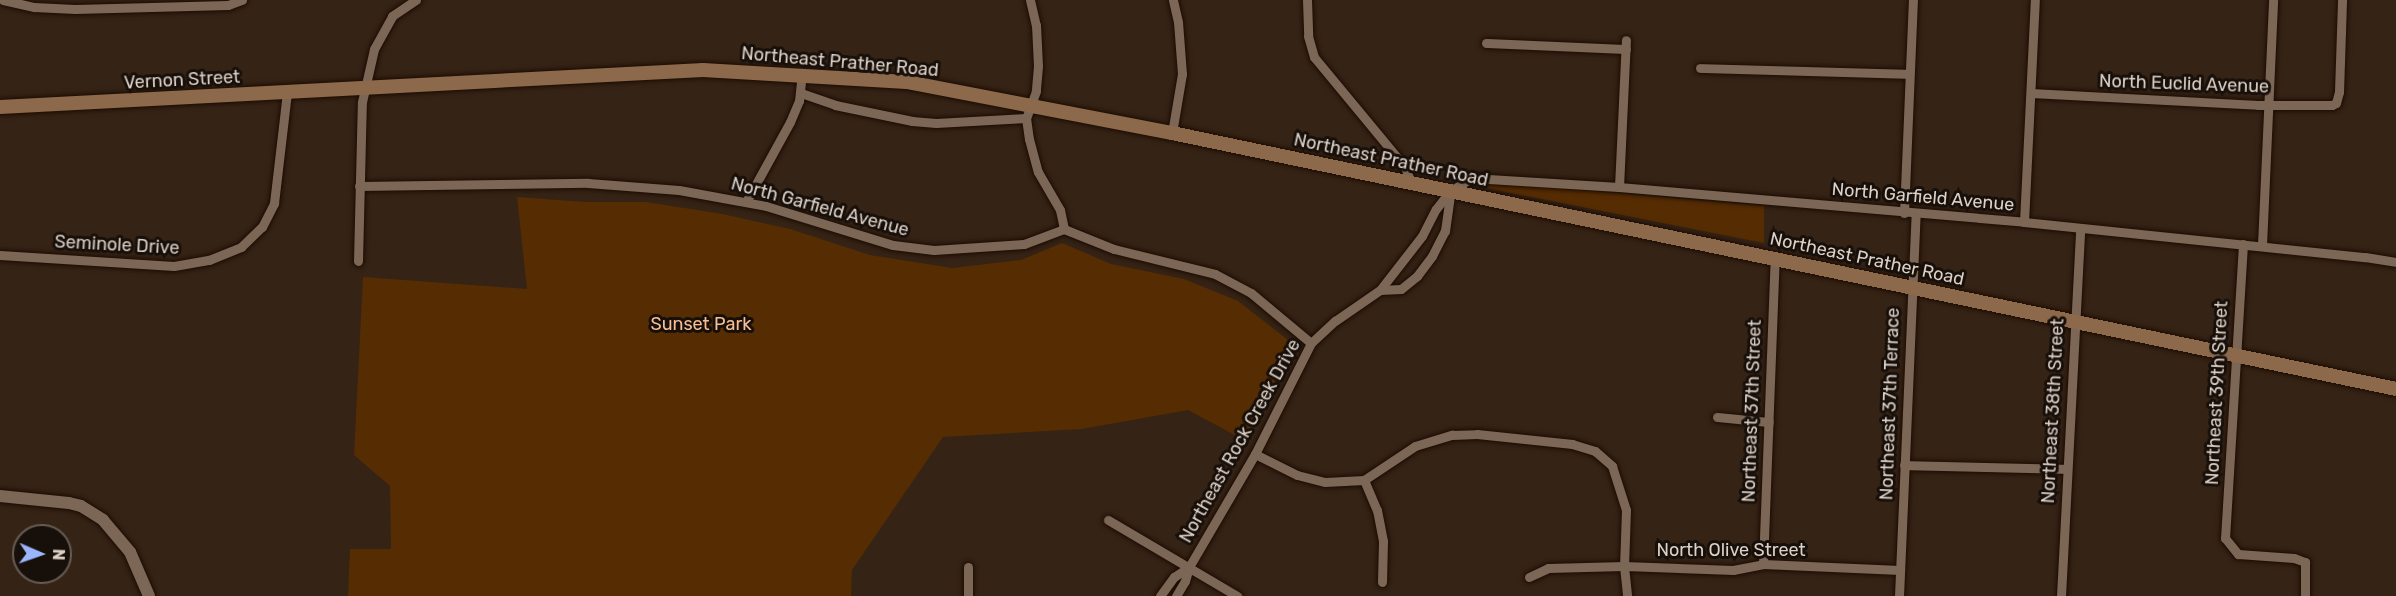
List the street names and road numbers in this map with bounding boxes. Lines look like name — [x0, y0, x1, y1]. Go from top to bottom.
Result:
street label: Northeast Prather Road — [740, 43, 940, 81]
street label: Vernon Street — [123, 66, 241, 94]
street label: North Euclid Avenue — [2098, 70, 2270, 98]
street label: Northeast Prather Road — [1292, 129, 1490, 191]
street label: North Garfield Avenue — [729, 173, 911, 241]
street label: North Garfield Avenue — [1831, 178, 2015, 216]
street label: Northeast Prather Road — [1768, 228, 1966, 290]
street label: Seminole Drive — [54, 231, 180, 259]
street label: Northeast 39th Street — [2201, 300, 2233, 486]
street label: Northeast 37th Terrace — [1876, 307, 1904, 501]
street label: Northeast 38th Street — [2037, 318, 2069, 504]
street label: Northeast 37th Street — [1738, 319, 1766, 503]
street label: Northeast Rock Creek Drive — [1175, 335, 1305, 547]
street label: North Olive Street — [1656, 539, 1806, 561]

